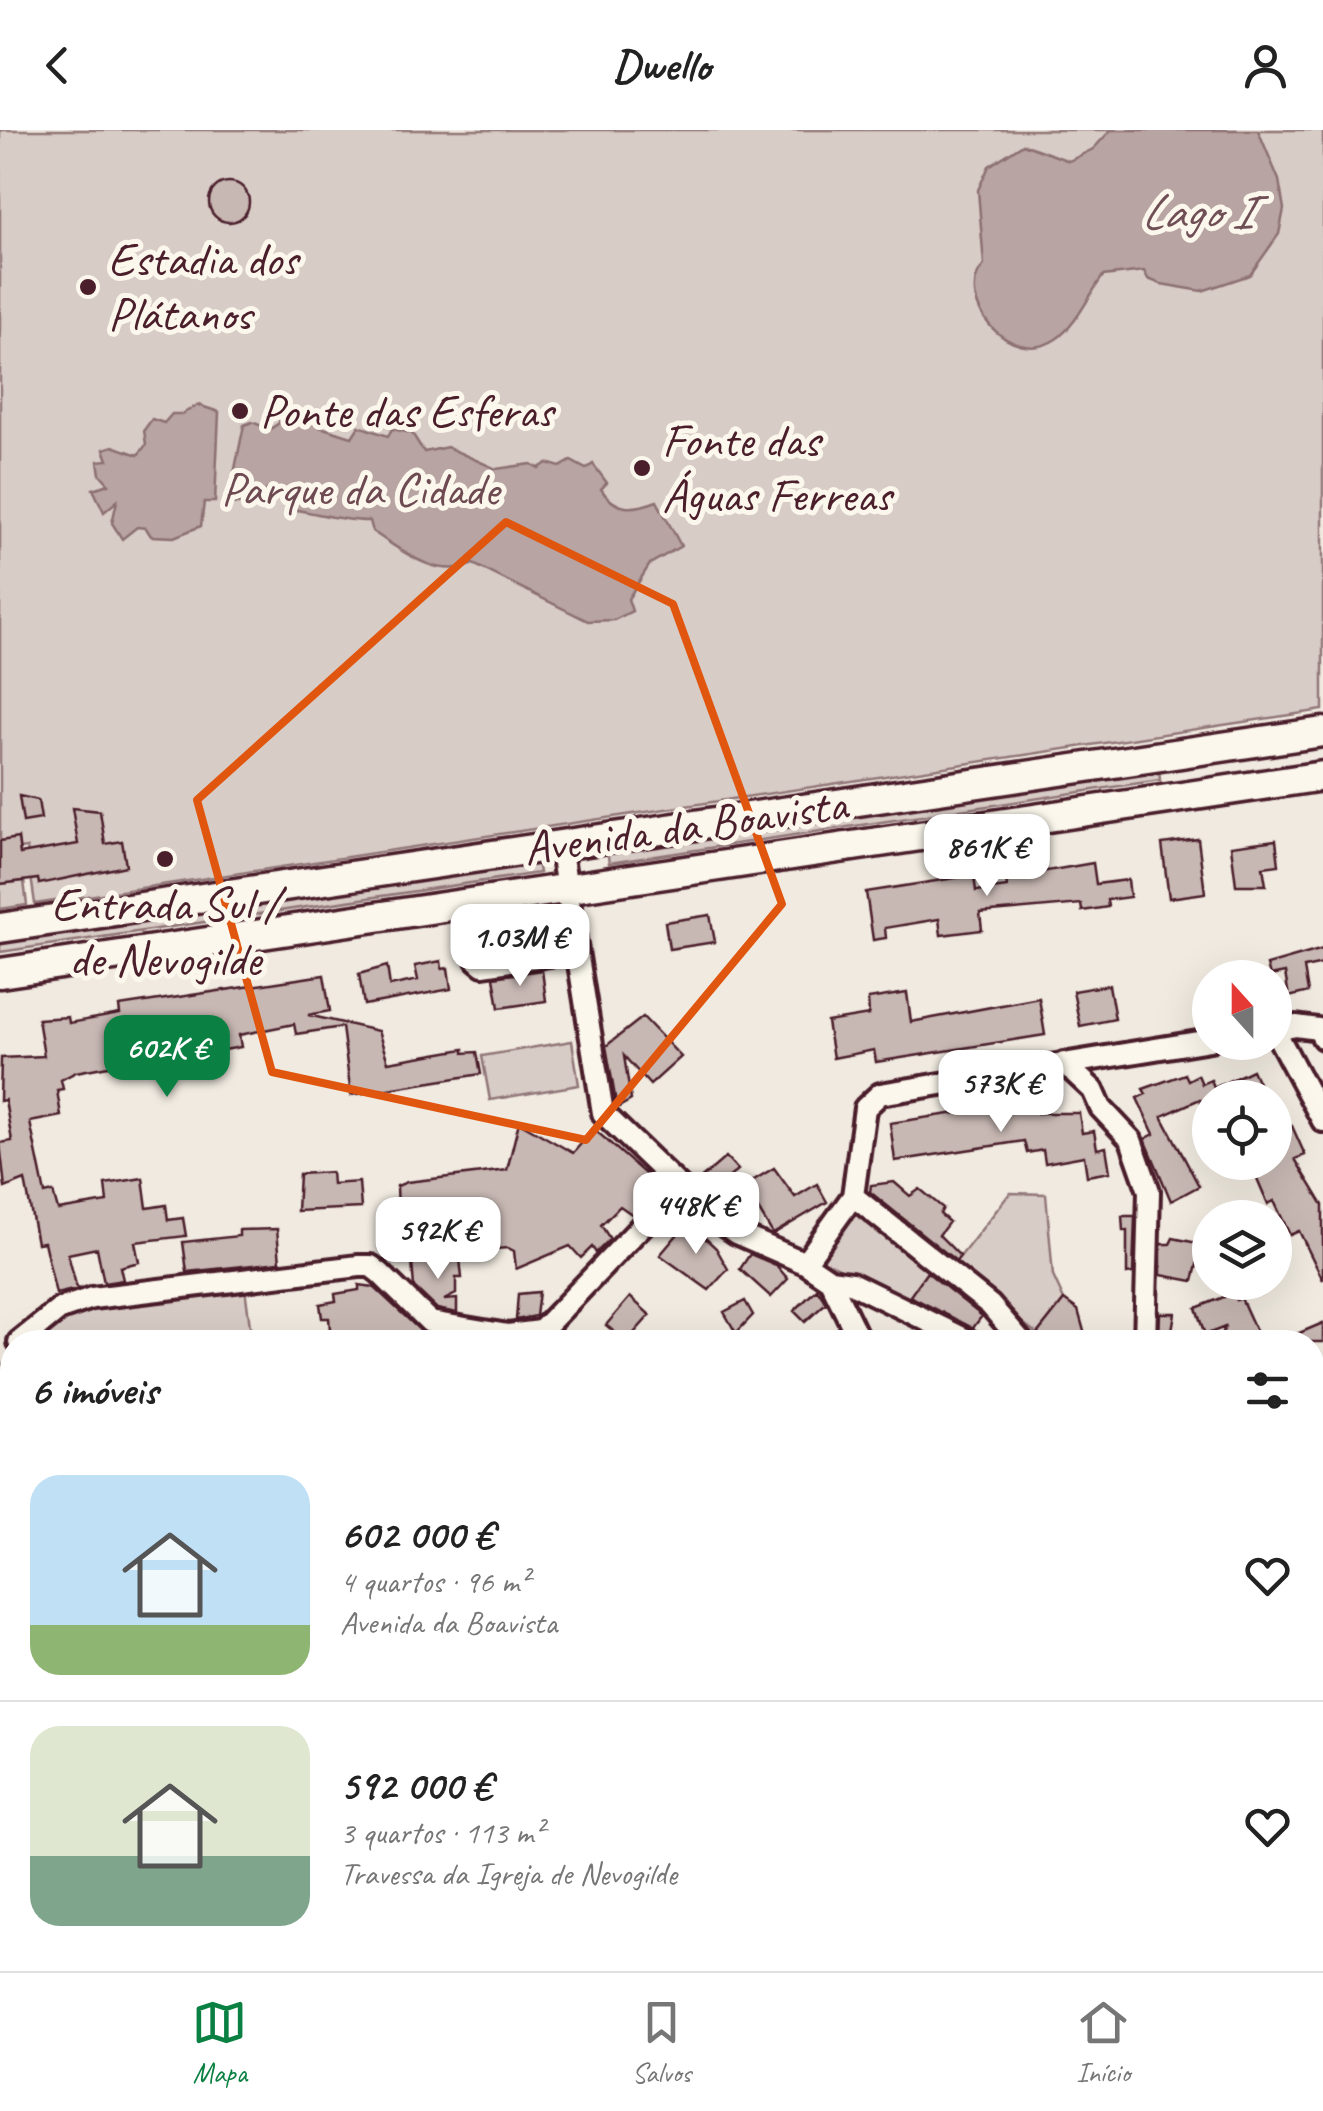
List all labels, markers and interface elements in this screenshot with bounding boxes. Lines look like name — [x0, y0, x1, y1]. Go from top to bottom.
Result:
text: Dwello — [613, 37, 710, 94]
icon: back — [30, 38, 85, 93]
icon: person — [1238, 38, 1293, 93]
water label: Lago I — [1141, 180, 1269, 243]
place label: Estadia dos Plátanos — [108, 229, 302, 344]
marker: Estadia dos Plátanos — [77, 276, 99, 298]
place label: Ponte das Esferas — [260, 381, 557, 441]
marker: Ponte das Esferas — [229, 400, 251, 422]
place label: Fonte das Águas Ferreas — [662, 410, 895, 525]
marker: Fonte das Águas Ferreas — [631, 457, 653, 479]
park label: Parque da Cidade — [221, 459, 502, 519]
street label: Avenida da Boavista — [520, 773, 853, 878]
pin: 861K € — [906, 814, 1068, 899]
text: 861K € — [946, 826, 1028, 867]
marker: Entrada Sul / de Nevogilde — [154, 848, 176, 870]
place label: Entrada Sul / de Nevogilde — [51, 874, 288, 989]
pin: 1.03M € — [428, 904, 612, 989]
text: 1.03M € — [472, 916, 568, 957]
north arrow — [1192, 960, 1292, 1060]
map controls — [1192, 960, 1292, 1300]
pin: 602K € — [86, 1015, 248, 1100]
text: 602K € — [126, 1027, 208, 1068]
pin: 573K € — [920, 1050, 1082, 1135]
text: 573K € — [961, 1062, 1041, 1103]
button: locate — [1192, 1080, 1292, 1180]
pin: 448K € — [615, 1172, 777, 1257]
text: 448K € — [655, 1184, 737, 1225]
pin: 592K € — [357, 1197, 519, 1282]
button: layers — [1192, 1200, 1292, 1300]
text: 592K € — [398, 1209, 478, 1250]
icon: filters — [1240, 1363, 1295, 1418]
text: 6 imóveis — [30, 1364, 158, 1417]
text: 602 000 € — [340, 1508, 494, 1561]
icon: home — [110, 1515, 230, 1635]
icon: heart — [1240, 1548, 1295, 1603]
text: 4 quartos · 96 m² — [340, 1561, 529, 1602]
text: Avenida da Boavista — [340, 1602, 557, 1643]
text: 592 000 € — [340, 1759, 491, 1812]
icon: home — [110, 1766, 230, 1886]
icon: heart — [1240, 1799, 1295, 1854]
text: 3 quartos · 113 m² — [340, 1812, 543, 1853]
text: Travessa da Igreja de Nevogilde — [340, 1853, 677, 1894]
tab: Mapa — [192, 1995, 247, 2090]
tab: Salvos — [632, 1995, 691, 2090]
tab: Início — [1076, 1995, 1131, 2090]

